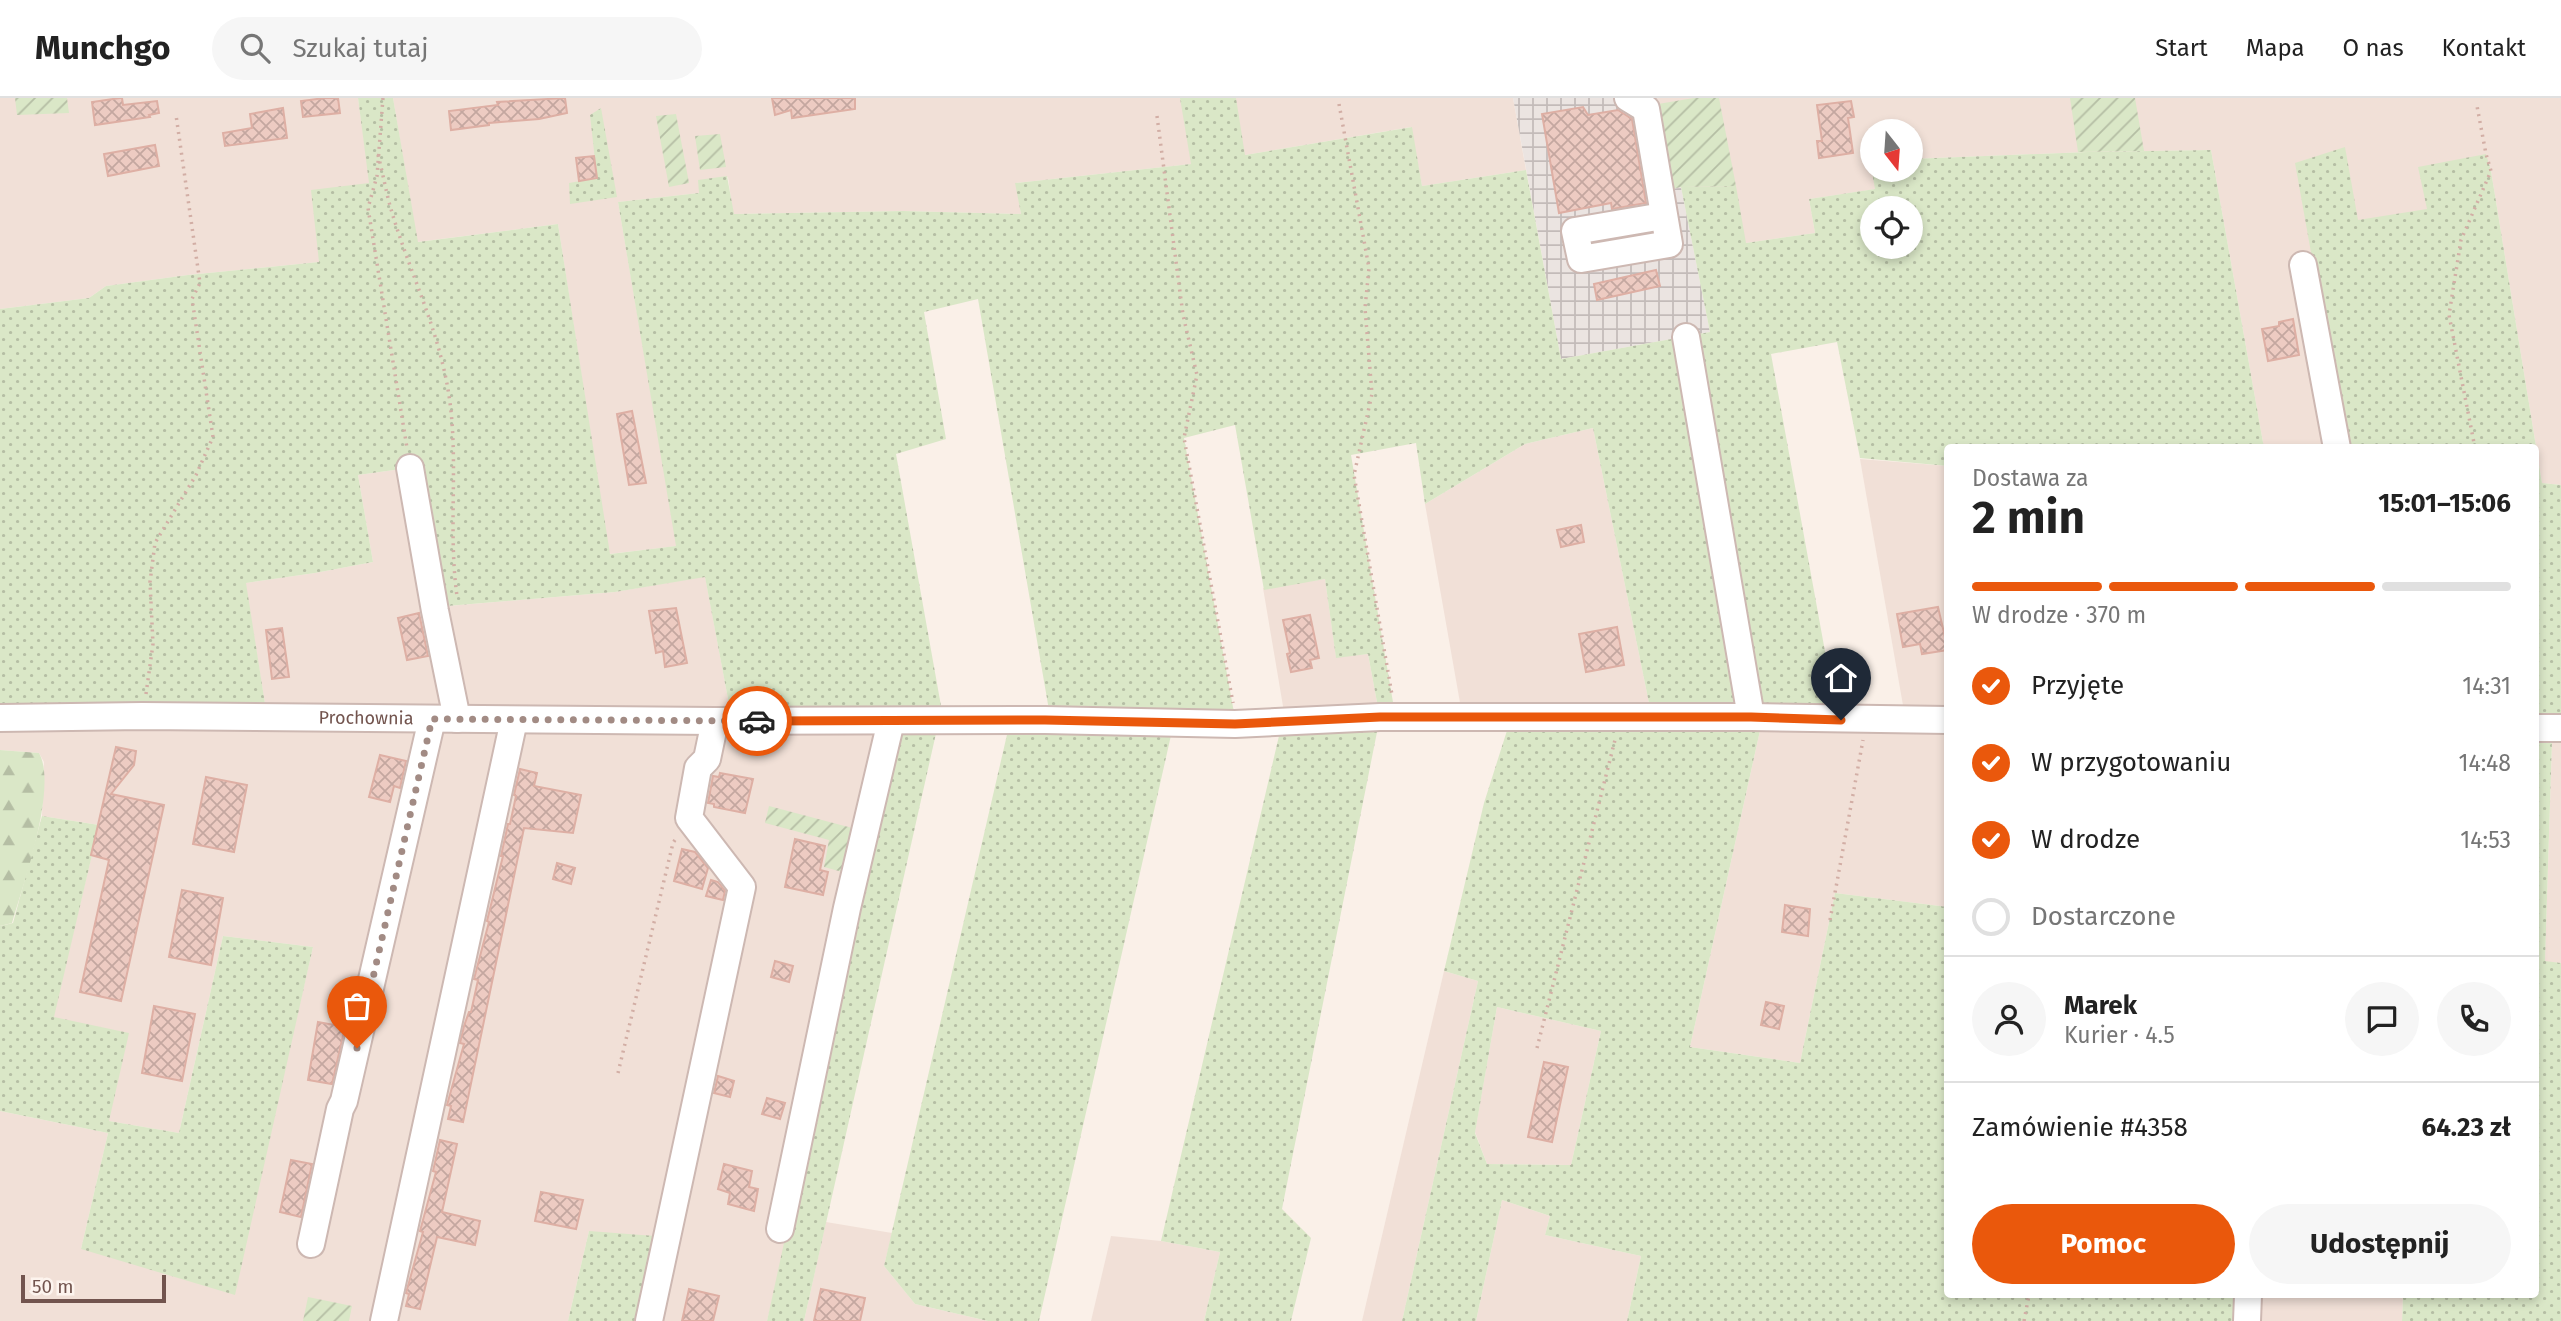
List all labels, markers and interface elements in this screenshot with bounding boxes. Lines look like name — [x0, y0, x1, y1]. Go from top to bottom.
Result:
search box — [212, 17, 702, 80]
text: Munchgo — [35, 28, 170, 68]
icon: search — [236, 29, 274, 67]
text: Szukaj tutaj — [292, 33, 428, 64]
text: Start — [2155, 34, 2208, 62]
text: Mapa — [2246, 34, 2305, 62]
text: O nas — [2343, 34, 2404, 62]
text: Kontakt — [2442, 34, 2526, 62]
north arrow — [1860, 119, 1923, 182]
map controls — [1860, 119, 1923, 259]
button: locate — [1860, 196, 1923, 259]
text: Dostawa za — [1972, 464, 2089, 492]
text: 15:01–15:06 — [2378, 488, 2511, 519]
text: 2 min — [1972, 490, 2085, 545]
text: W drodze · 370 m — [1972, 601, 2146, 629]
pin — [1811, 648, 1871, 720]
icon: home — [1822, 659, 1860, 697]
icon: check — [1972, 667, 2010, 705]
text: Przyjęte — [2031, 670, 2124, 701]
text: 14:31 — [2462, 672, 2511, 700]
courier — [722, 686, 792, 756]
icon: car — [738, 702, 776, 740]
street label: Prochownia — [318, 707, 414, 729]
icon: check — [1972, 744, 2010, 782]
text: W przygotowaniu — [2031, 747, 2231, 778]
text: 14:48 — [2458, 749, 2511, 777]
icon: check — [1972, 821, 2010, 859]
text: W drodze — [2031, 824, 2140, 855]
text: 14:53 — [2460, 826, 2511, 854]
text: Dostarczone — [2031, 901, 2176, 932]
pin — [327, 976, 387, 1048]
button: person — [1972, 982, 2046, 1056]
button: chat — [2345, 982, 2419, 1056]
button: phone — [2437, 982, 2511, 1056]
icon: bag — [338, 987, 376, 1025]
text: Marek — [2064, 990, 2137, 1021]
text: Kurier · 4.5 — [2064, 1021, 2175, 1049]
text: Zamówienie #4358 — [1972, 1112, 2188, 1143]
text: 64.23 zł — [2422, 1112, 2511, 1143]
button: Pomoc — [1972, 1204, 2235, 1284]
button: Udostępnij — [2249, 1204, 2511, 1284]
scale bar — [21, 1272, 166, 1304]
text: 50 m — [32, 1275, 73, 1298]

